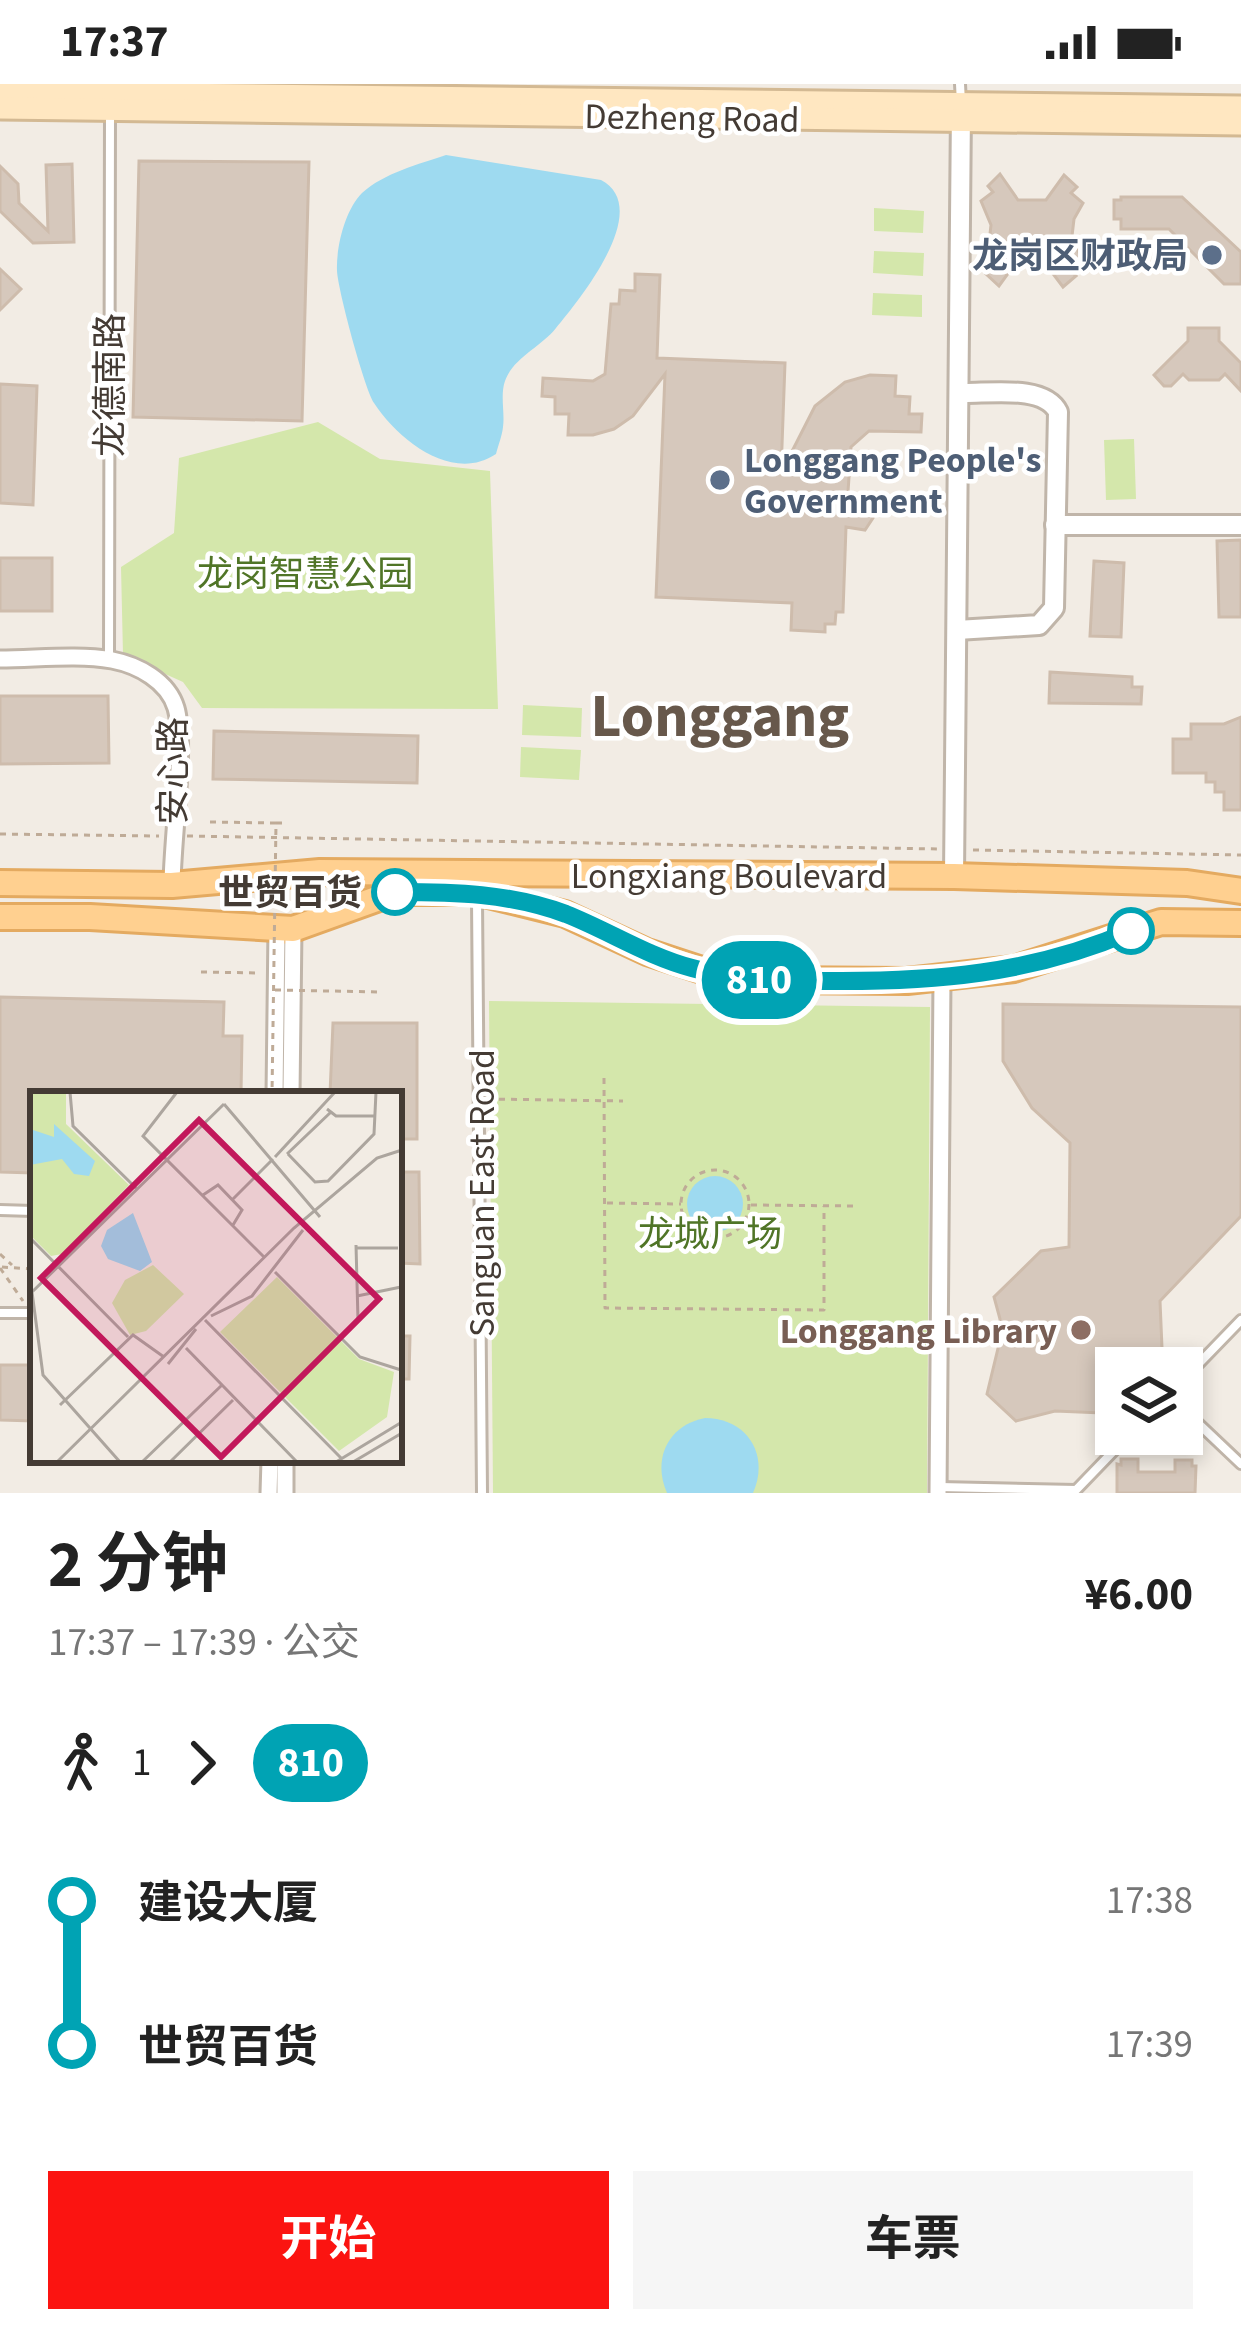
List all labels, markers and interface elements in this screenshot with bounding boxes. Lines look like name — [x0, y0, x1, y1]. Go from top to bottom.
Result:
text: 17:37 — [60, 10, 169, 74]
street label: Dezheng Road — [584, 91, 800, 146]
place label: 龙岗区财政局 — [972, 231, 1188, 282]
marker: 龙岗区财政局 — [1199, 242, 1225, 268]
street label: 龙德南路 — [85, 313, 136, 457]
place label: Longgang People's Government — [744, 435, 1041, 527]
marker: Longgang People's Government — [707, 467, 733, 493]
park label: 龙岗智慧公园 — [197, 549, 413, 600]
district label: Longgang — [591, 675, 849, 760]
street label: 安心路 — [148, 717, 199, 825]
street label: Longxiang Boulevard — [571, 851, 887, 902]
place label: 世贸百货 — [218, 868, 362, 919]
marker: 世贸百货 — [373, 870, 417, 914]
unlabelled marker — [1109, 909, 1153, 953]
line badge: 810 — [690, 941, 828, 1019]
text: 810 — [726, 950, 792, 1010]
street label: Sanguan East Road — [457, 1049, 508, 1337]
inset map — [30, 1091, 402, 1463]
park label: 龙城广场 — [638, 1209, 782, 1260]
place label: Longgang Library — [780, 1306, 1057, 1357]
marker: Longgang Library — [1068, 1317, 1094, 1343]
map controls — [1095, 1347, 1203, 1455]
button: layers — [1095, 1347, 1203, 1455]
text: 2 分钟 — [48, 1518, 228, 1612]
text: ¥6.00 — [1084, 1563, 1193, 1627]
text: 17:37 – 17:39 · 公交 — [48, 1615, 360, 1671]
icon: walk — [48, 1730, 114, 1796]
icon: forward — [169, 1730, 235, 1796]
text: 810 — [277, 1733, 344, 1793]
text: 1 — [132, 1735, 151, 1791]
text: 建设大厦 — [138, 1872, 318, 1936]
text: 17:38 — [1106, 1873, 1193, 1929]
text: 世贸百货 — [138, 2016, 318, 2080]
text: 17:39 — [1106, 2017, 1193, 2073]
button: 开始 — [48, 2171, 609, 2309]
button: 车票 — [633, 2171, 1193, 2309]

